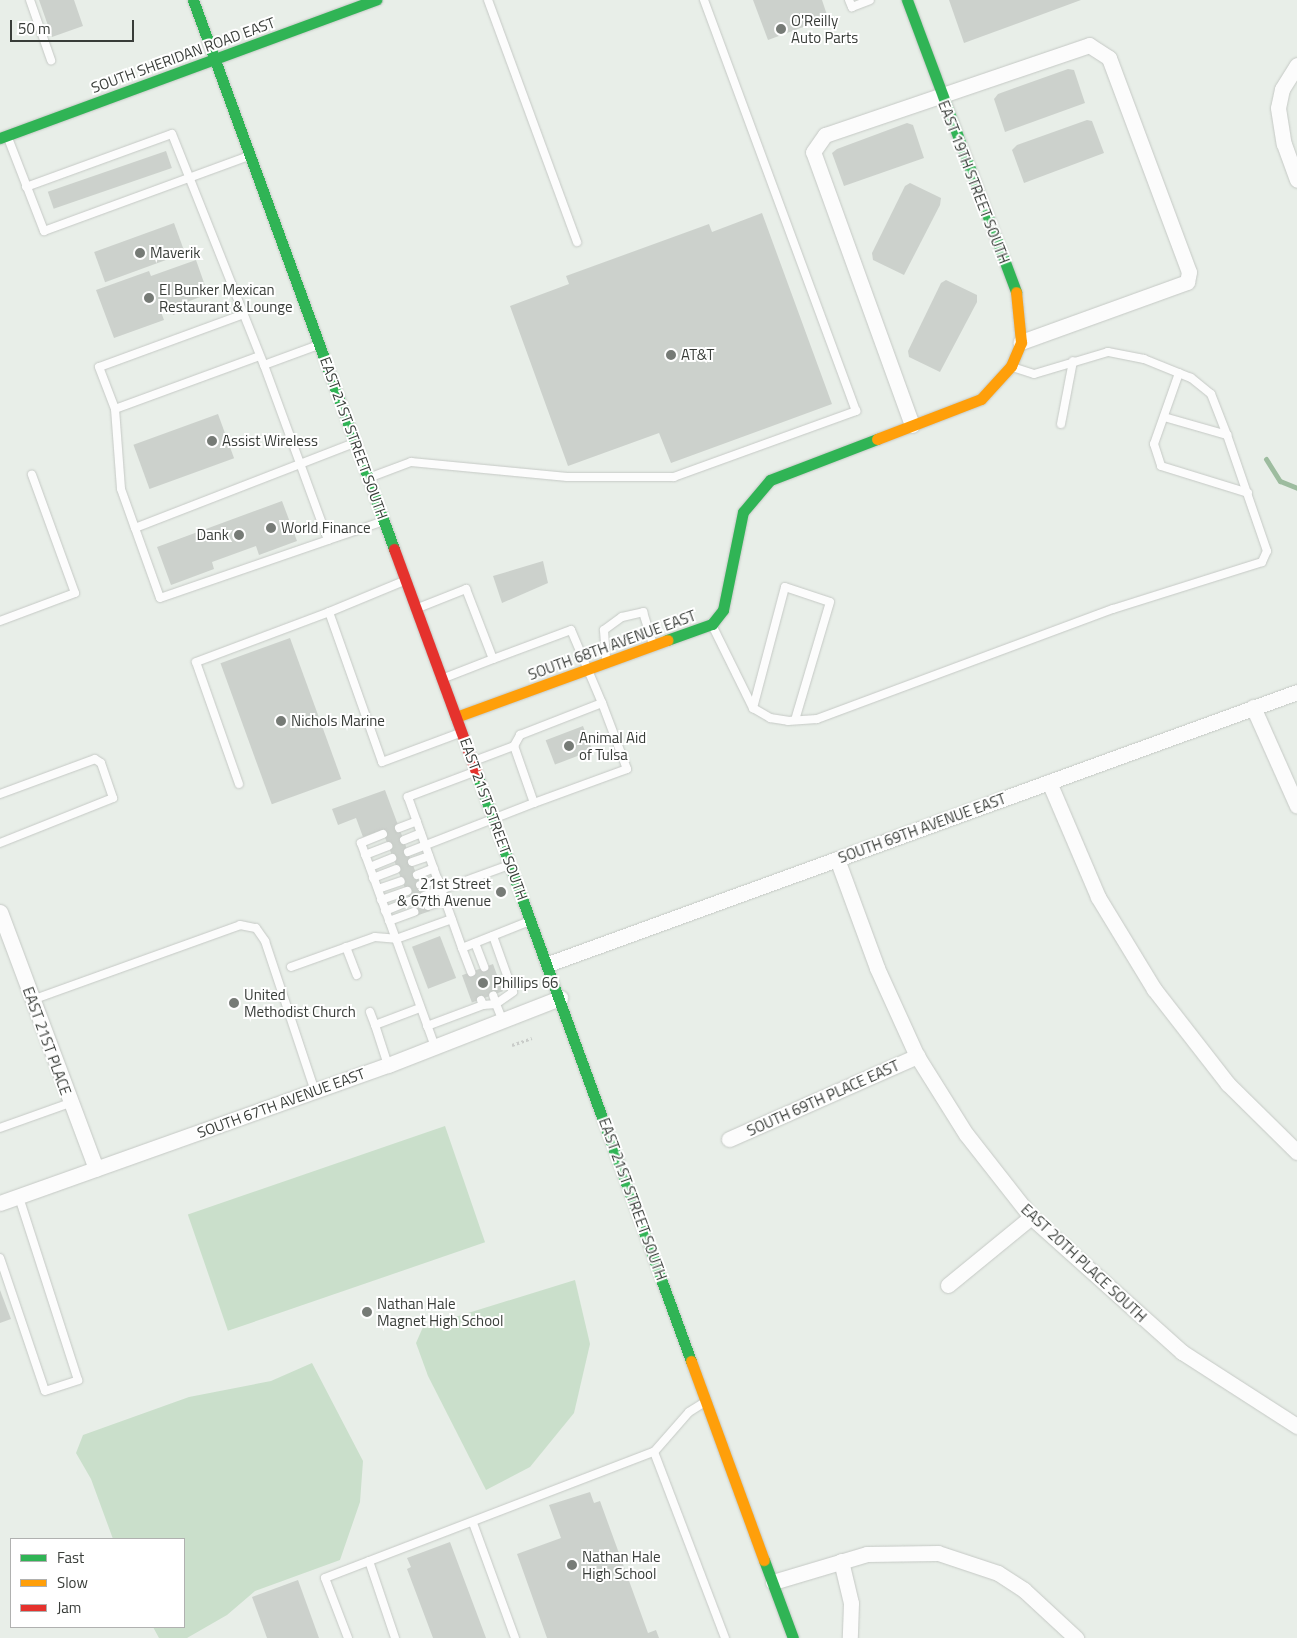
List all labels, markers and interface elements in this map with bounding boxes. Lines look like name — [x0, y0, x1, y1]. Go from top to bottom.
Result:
scale bar — [12, 10, 136, 42]
place label: O'Reilly Auto Parts — [791, 11, 858, 46]
street label: SOUTH SHERIDAN ROAD EAST — [89, 13, 277, 97]
text: 50 m — [18, 17, 51, 40]
marker: O'Reilly Auto Parts — [775, 23, 787, 35]
street label: EAST 19TH STREET SOUTH — [935, 98, 1013, 266]
place label: Maverik — [150, 244, 200, 262]
marker: Maverik — [134, 247, 146, 259]
place label: El Bunker Mexican Restaurant & Lounge — [159, 280, 293, 315]
marker: El Bunker Mexican Restaurant & Lounge — [143, 292, 155, 304]
place label: AT&T — [681, 346, 714, 364]
marker: AT&T — [665, 349, 677, 361]
street label: EAST 21ST STREET SOUTH — [316, 354, 392, 522]
place label: Assist Wireless — [222, 432, 318, 450]
marker: Assist Wireless — [206, 435, 218, 447]
place label: World Finance — [281, 519, 371, 537]
marker: World Finance — [265, 522, 277, 534]
place label: Dank — [197, 526, 229, 544]
marker: Dank — [233, 529, 245, 541]
street label: SOUTH 68TH AVENUE EAST — [526, 606, 698, 684]
place label: Nichols Marine — [291, 712, 385, 730]
marker: Nichols Marine — [275, 715, 287, 727]
place label: Animal Aid of Tulsa — [579, 728, 646, 763]
street label: EAST 21ST STREET SOUTH — [456, 735, 532, 903]
marker: Animal Aid of Tulsa — [563, 740, 575, 752]
street label: SOUTH 69TH AVENUE EAST — [836, 789, 1008, 867]
place label: 21st Street & 67th Avenue — [397, 874, 491, 909]
marker: 21st Street & 67th Avenue — [495, 886, 507, 898]
place label: Phillips 66 — [493, 974, 558, 992]
marker: Phillips 66 — [477, 977, 489, 989]
street label: EAST 21ST PLACE — [19, 984, 75, 1098]
place label: United Methodist Church — [244, 985, 356, 1020]
marker: United Methodist Church — [228, 997, 240, 1009]
street label: SOUTH 69TH PLACE EAST — [744, 1056, 902, 1140]
street label: SOUTH 67TH AVENUE EAST — [195, 1064, 367, 1142]
street label: EAST 21ST STREET SOUTH — [595, 1115, 671, 1283]
street label: EAST 20TH PLACE SOUTH — [1018, 1200, 1150, 1326]
place label: Nathan Hale Magnet High School — [377, 1294, 503, 1329]
marker: Nathan Hale Magnet High School — [361, 1306, 373, 1318]
legend — [10, 1538, 185, 1628]
text: Fast — [57, 1546, 84, 1569]
place label: Nathan Hale High School — [582, 1547, 661, 1582]
marker: Nathan Hale High School — [566, 1559, 578, 1571]
text: Slow — [57, 1571, 88, 1594]
text: Jam — [57, 1596, 81, 1619]

